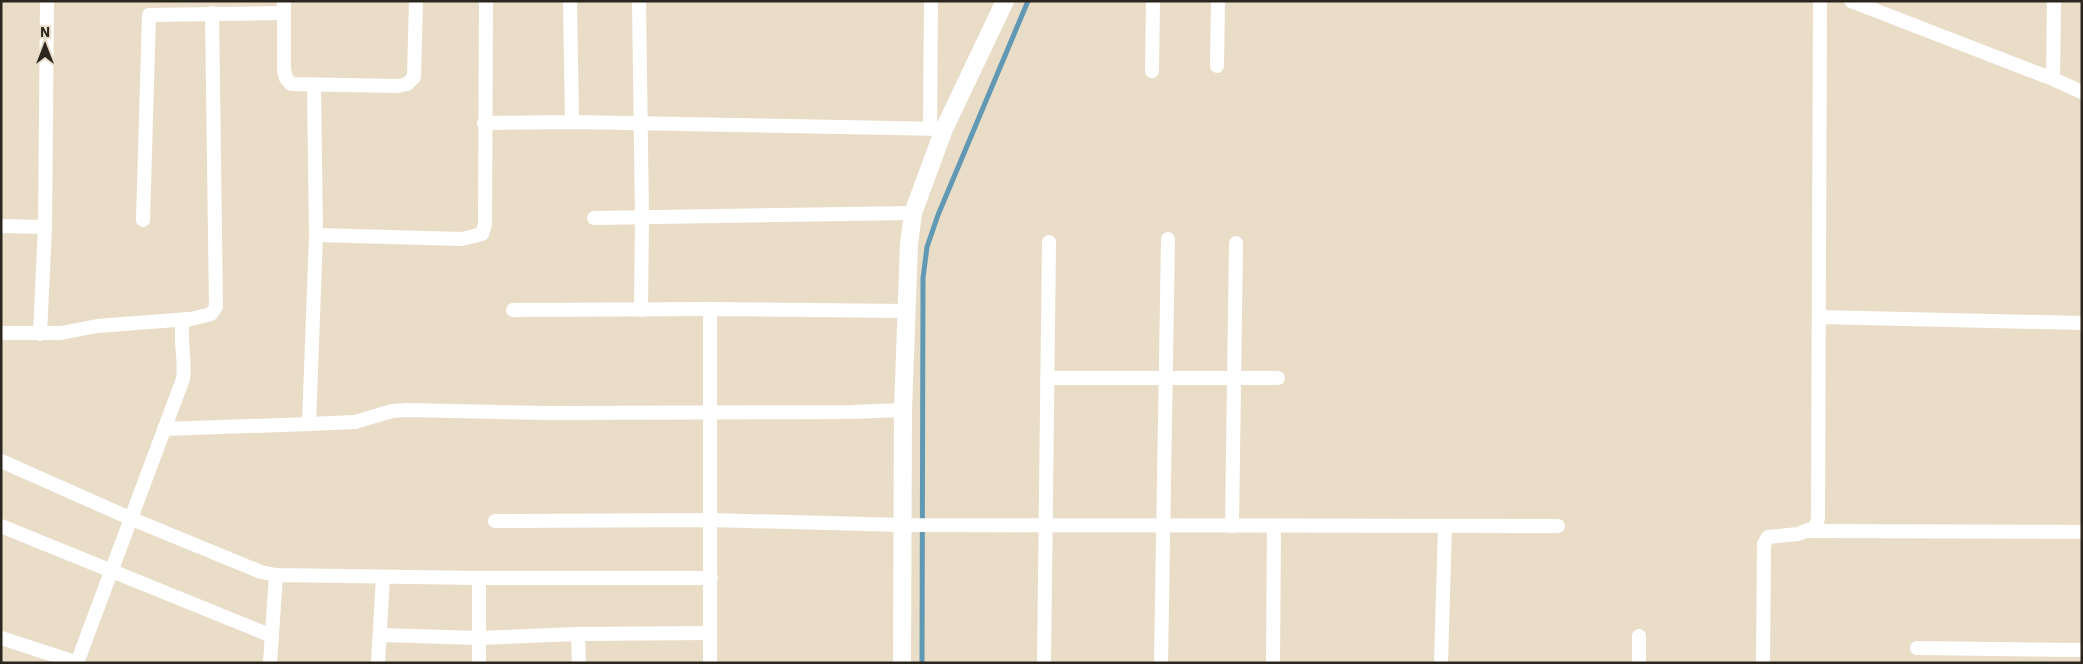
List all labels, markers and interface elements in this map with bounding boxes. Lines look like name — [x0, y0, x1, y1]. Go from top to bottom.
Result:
north arrow — [20, 20, 70, 70]
text: N — [40, 23, 50, 41]

